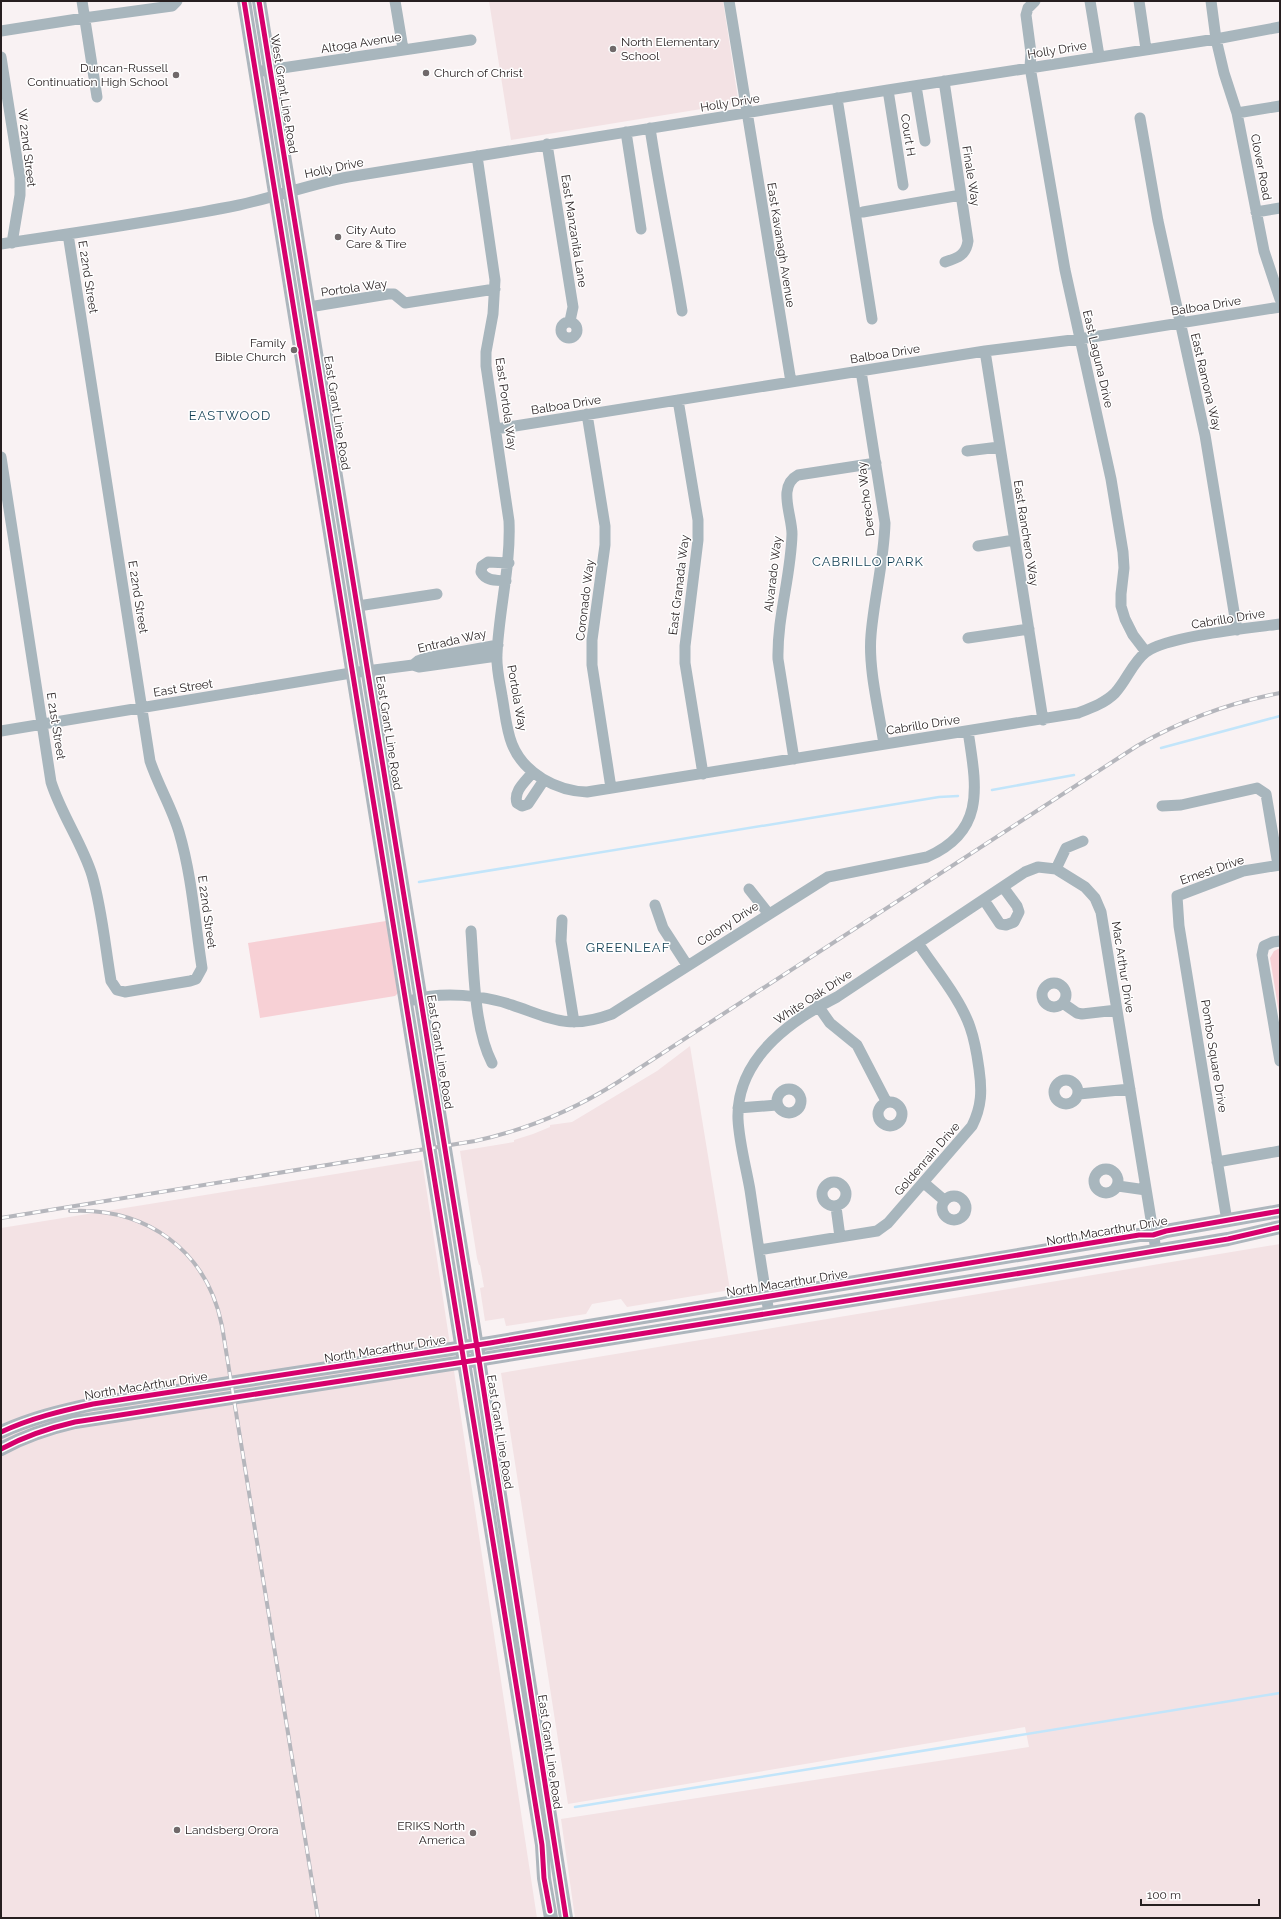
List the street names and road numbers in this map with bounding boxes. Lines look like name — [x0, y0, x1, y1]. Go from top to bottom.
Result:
street label: Altoga Avenue — [320, 30, 402, 56]
street label: West Grant Line Road — [268, 33, 300, 155]
street label: Holly Drive — [1026, 38, 1088, 62]
street label: Holly Drive — [699, 91, 761, 115]
street label: W 22nd Street — [15, 108, 39, 188]
street label: Court H — [898, 113, 918, 157]
street label: Clover Road — [1248, 133, 1274, 201]
street label: Finale Way — [959, 145, 983, 208]
street label: Holly Drive — [303, 155, 365, 181]
street label: East Manzanita Lane — [558, 174, 590, 288]
street label: East Kavanagh Avenue — [764, 182, 798, 308]
street label: E 22nd Street — [75, 240, 101, 314]
street label: Portola Way — [320, 276, 389, 300]
street label: Balboa Drive — [1170, 294, 1242, 318]
street label: East Laguna Drive — [1080, 309, 1116, 409]
street label: East Ramona Way — [1188, 332, 1224, 433]
street label: Balboa Drive — [849, 342, 921, 366]
street label: East Grant Line Road — [321, 355, 353, 471]
street label: East Portola Way — [493, 357, 520, 452]
street label: Balboa Drive — [530, 393, 602, 417]
street label: Derecho Way — [854, 461, 878, 537]
street label: East Ranchero Way — [1011, 479, 1041, 588]
street label: East Granada Way — [666, 534, 692, 636]
street label: Alvarado Way — [761, 535, 785, 613]
street label: Coronado Way — [573, 558, 597, 642]
street label: E 22nd Street — [125, 560, 151, 634]
street label: Cabrillo Drive — [1190, 606, 1266, 632]
street label: Entrada Way — [416, 626, 488, 656]
street label: Portola Way — [504, 664, 530, 733]
street label: East Grant Line Road — [373, 675, 405, 791]
street label: East Street — [152, 676, 214, 700]
street label: E 21st Street — [44, 691, 68, 761]
street label: Cabrillo Drive — [885, 712, 961, 738]
street label: Ernest Drive — [1178, 852, 1246, 888]
street label: E 22nd Street — [195, 875, 219, 949]
street label: Colony Drive — [695, 899, 761, 949]
street label: Mac Arthur Drive — [1109, 920, 1137, 1014]
street label: White Oak Drive — [772, 967, 854, 1027]
street label: East Grant Line Road — [424, 994, 456, 1110]
street label: Pombo Square Drive — [1198, 998, 1230, 1114]
street label: Goldenrain Drive — [891, 1119, 963, 1199]
street label: North Macarthur Drive — [1045, 1213, 1169, 1249]
street label: North Macarthur Drive — [725, 1266, 849, 1300]
street label: North Macarthur Drive — [323, 1332, 447, 1366]
street label: North MacArthur Drive — [84, 1369, 208, 1403]
street label: East Grant Line Road — [484, 1374, 516, 1490]
street label: East Grant Line Road — [535, 1694, 565, 1810]

